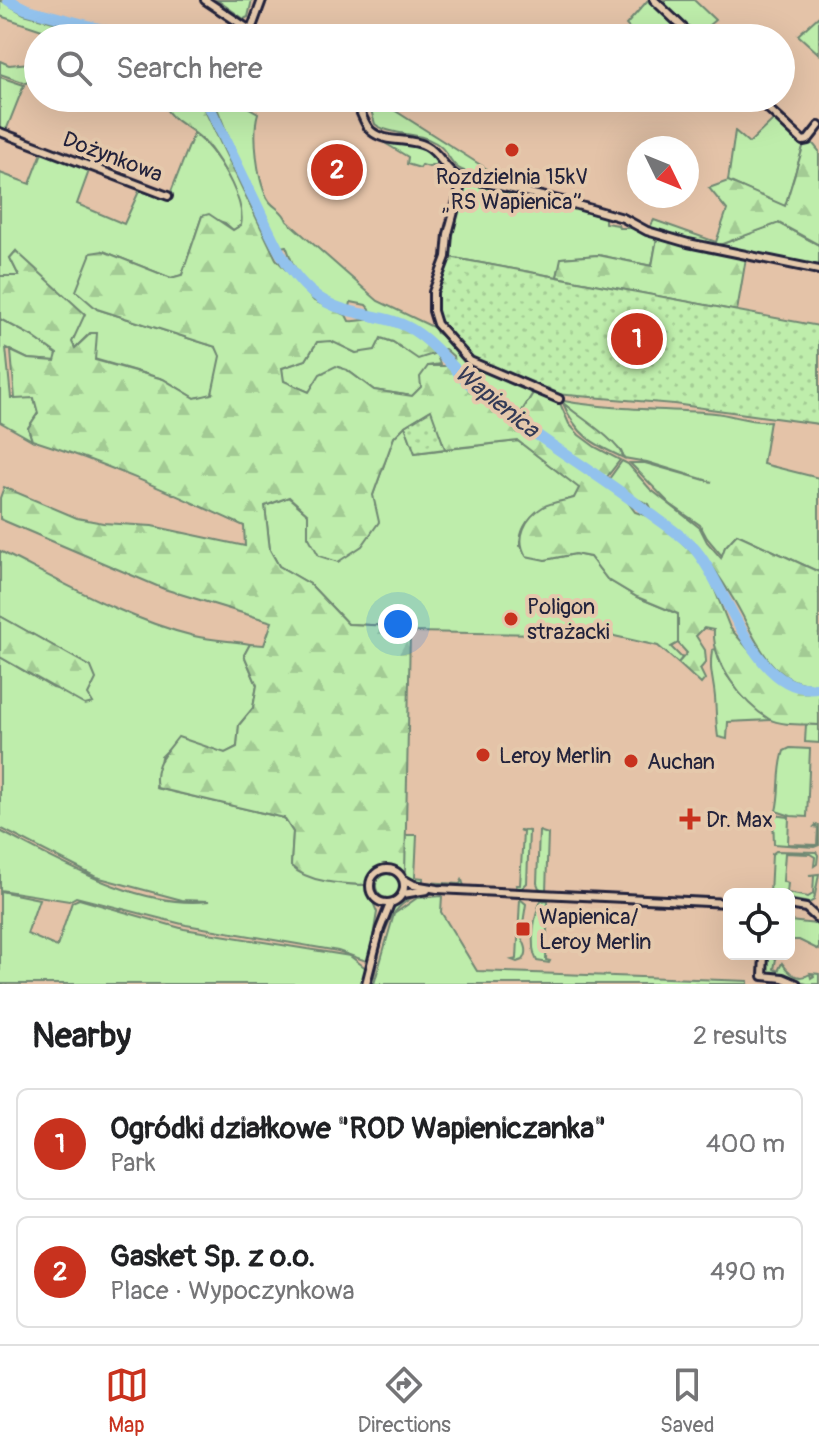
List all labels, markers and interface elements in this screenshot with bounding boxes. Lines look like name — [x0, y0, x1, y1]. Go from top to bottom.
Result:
search box — [24, 24, 795, 112]
icon: search — [52, 46, 96, 90]
text: Search here — [116, 50, 263, 87]
street label: Dożynkowa — [59, 125, 167, 189]
north arrow — [627, 136, 699, 208]
pin: 2 — [311, 140, 363, 200]
marker: Rozdzielnia 15kV „RS Wapienica” — [503, 141, 521, 159]
place label: Rozdzielnia 15kV „RS Wapienica” — [436, 163, 588, 216]
pin: 1 — [611, 309, 663, 369]
water label: Wapienica — [449, 359, 546, 445]
place label: Poligon strażacki — [527, 593, 610, 646]
your location — [378, 604, 418, 644]
marker: Poligon strażacki — [502, 610, 520, 628]
place label: Leroy Merlin — [499, 742, 612, 770]
marker: Leroy Merlin — [474, 746, 492, 764]
place label: Auchan — [647, 748, 715, 776]
marker: Auchan — [622, 752, 640, 770]
place label: Dr. Max — [706, 806, 773, 834]
marker: Dr. Max — [681, 810, 699, 828]
map controls — [723, 888, 795, 960]
button: locate — [723, 888, 795, 960]
place label: Wapienica/ Leroy Merlin — [539, 903, 652, 956]
marker: Wapienica/ Leroy Merlin — [514, 920, 532, 938]
text: Nearby — [32, 1015, 131, 1058]
text: 2 results — [693, 1020, 787, 1052]
text: Ogródki działkowe "ROD Wapieniczanka" — [110, 1110, 606, 1147]
text: 1 — [55, 1128, 65, 1160]
text: 400 m — [706, 1128, 785, 1160]
text: Park — [110, 1147, 156, 1179]
text: Gasket Sp. z o.o. — [110, 1238, 315, 1275]
text: 2 — [53, 1256, 67, 1288]
text: 490 m — [710, 1256, 785, 1288]
text: Place · Wypoczynkowa — [110, 1275, 355, 1307]
tab: Map — [105, 1363, 149, 1439]
tab: Directions — [358, 1363, 451, 1439]
tab: Saved — [660, 1363, 714, 1439]

